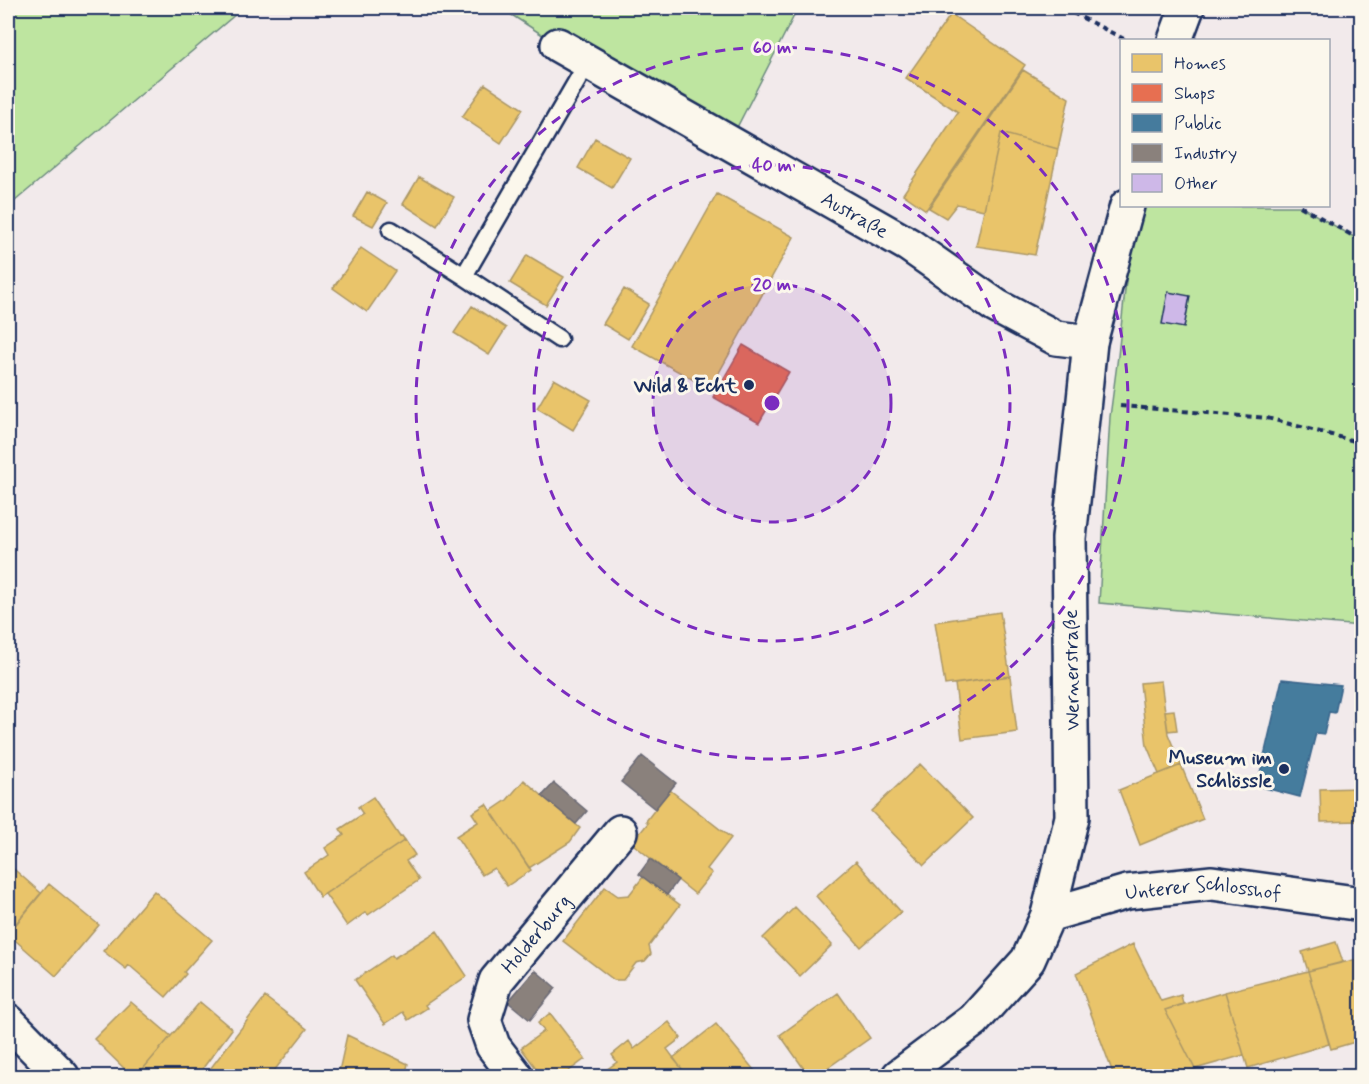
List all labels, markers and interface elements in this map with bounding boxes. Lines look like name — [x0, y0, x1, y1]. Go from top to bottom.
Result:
text: 60 m — [753, 36, 791, 60]
legend — [1120, 39, 1330, 207]
text: Homes — [1174, 52, 1226, 76]
text: Shops — [1174, 82, 1215, 106]
text: Public — [1174, 112, 1222, 136]
text: Industry — [1174, 142, 1237, 166]
text: 40 m — [752, 154, 792, 178]
text: Other — [1174, 172, 1218, 196]
street label: Austraße — [816, 186, 893, 246]
text: 20 m — [753, 273, 791, 297]
place label: Wild & Echt — [633, 373, 738, 400]
marker: Wild & Echt — [742, 378, 756, 392]
centre of rings — [762, 393, 782, 413]
street label: Wernerstraße — [1058, 609, 1087, 731]
place label: Museum im Schlössle — [1168, 745, 1272, 795]
marker: Museum im Schlössle — [1277, 762, 1291, 776]
street label: Unterer Schlosshof — [1124, 870, 1283, 908]
street label: Holderburg — [496, 889, 578, 980]

